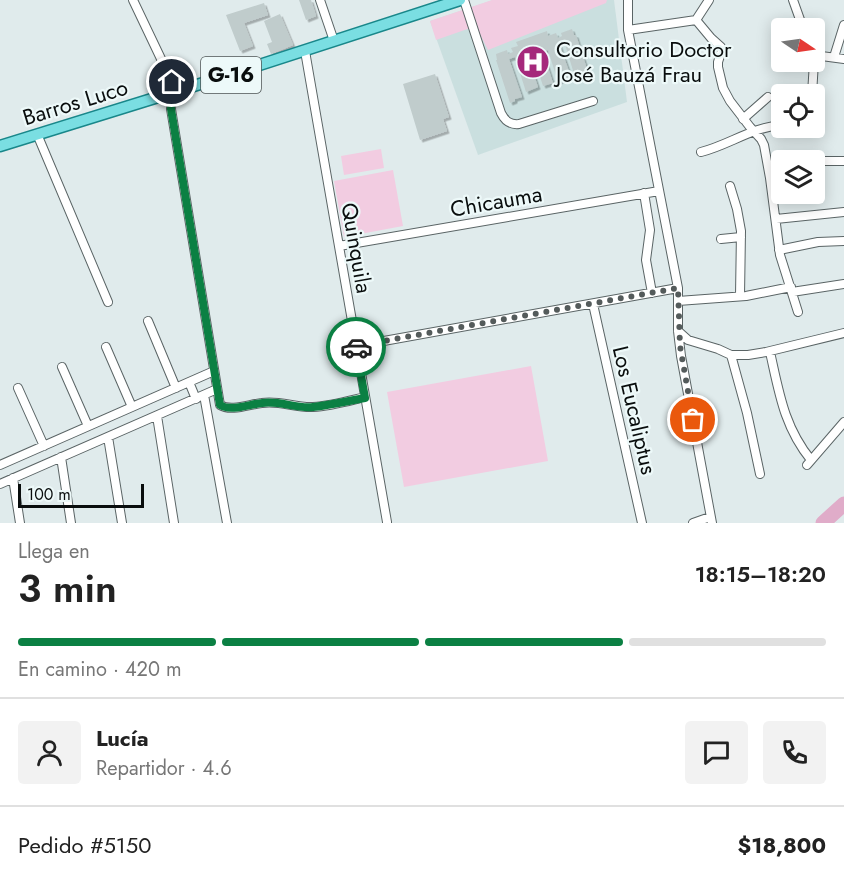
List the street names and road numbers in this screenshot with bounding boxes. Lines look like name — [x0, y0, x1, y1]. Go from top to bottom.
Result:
road number: G-16 — [201, 57, 261, 93]
street label: Barros Luco — [18, 71, 132, 133]
street label: Chicauma — [448, 177, 544, 225]
street label: Quinquila — [333, 200, 381, 296]
street label: Los Eucaliptus — [605, 343, 665, 478]

